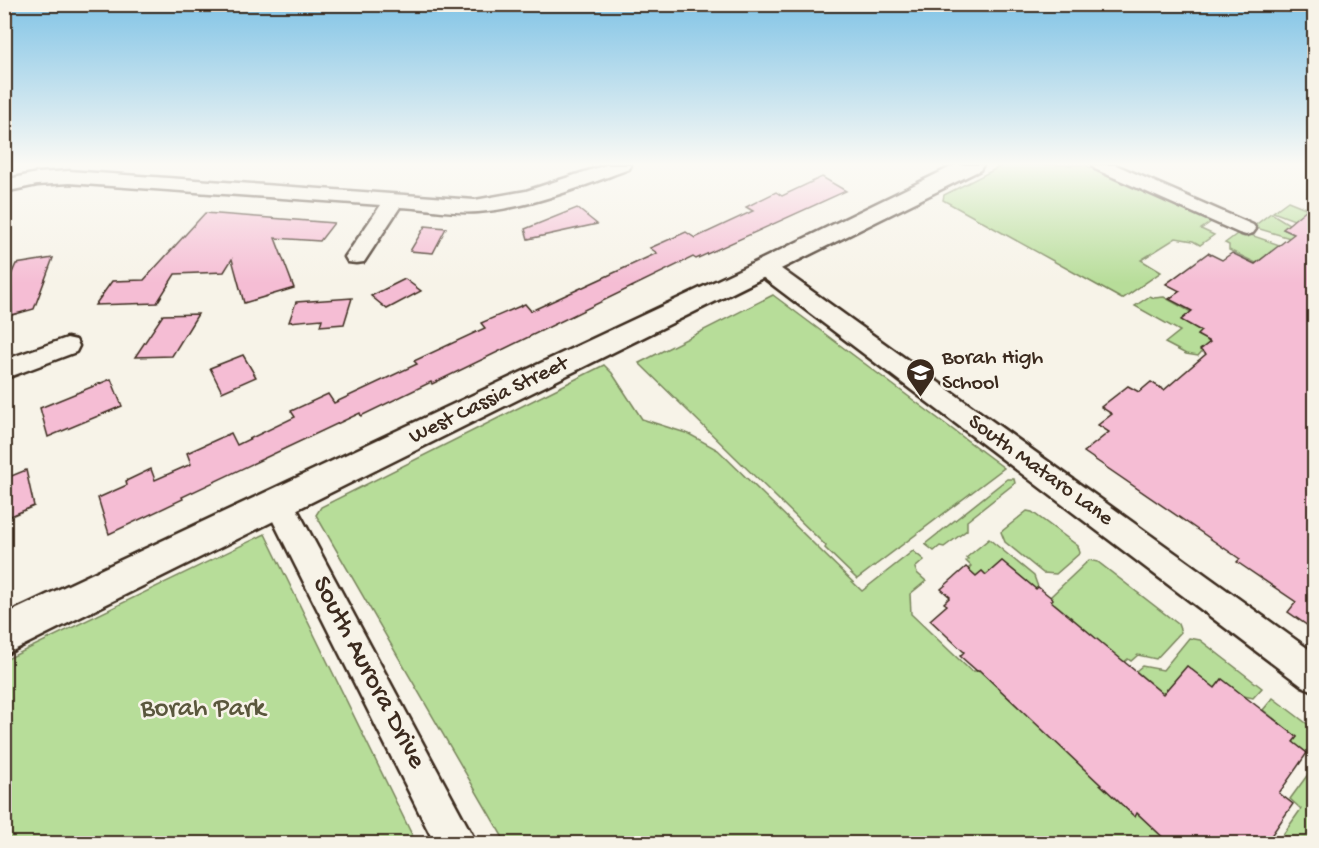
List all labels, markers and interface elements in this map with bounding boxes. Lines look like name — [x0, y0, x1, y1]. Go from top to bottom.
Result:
place label: Borah High School — [941, 346, 1044, 397]
street label: West Cassia Street — [405, 350, 574, 451]
school or university icon: Borah High School — [905, 356, 937, 398]
street label: South Mataro Lane — [962, 410, 1118, 533]
street label: South Aurora Drive — [304, 571, 433, 776]
park label: Borah Park — [140, 694, 268, 726]

